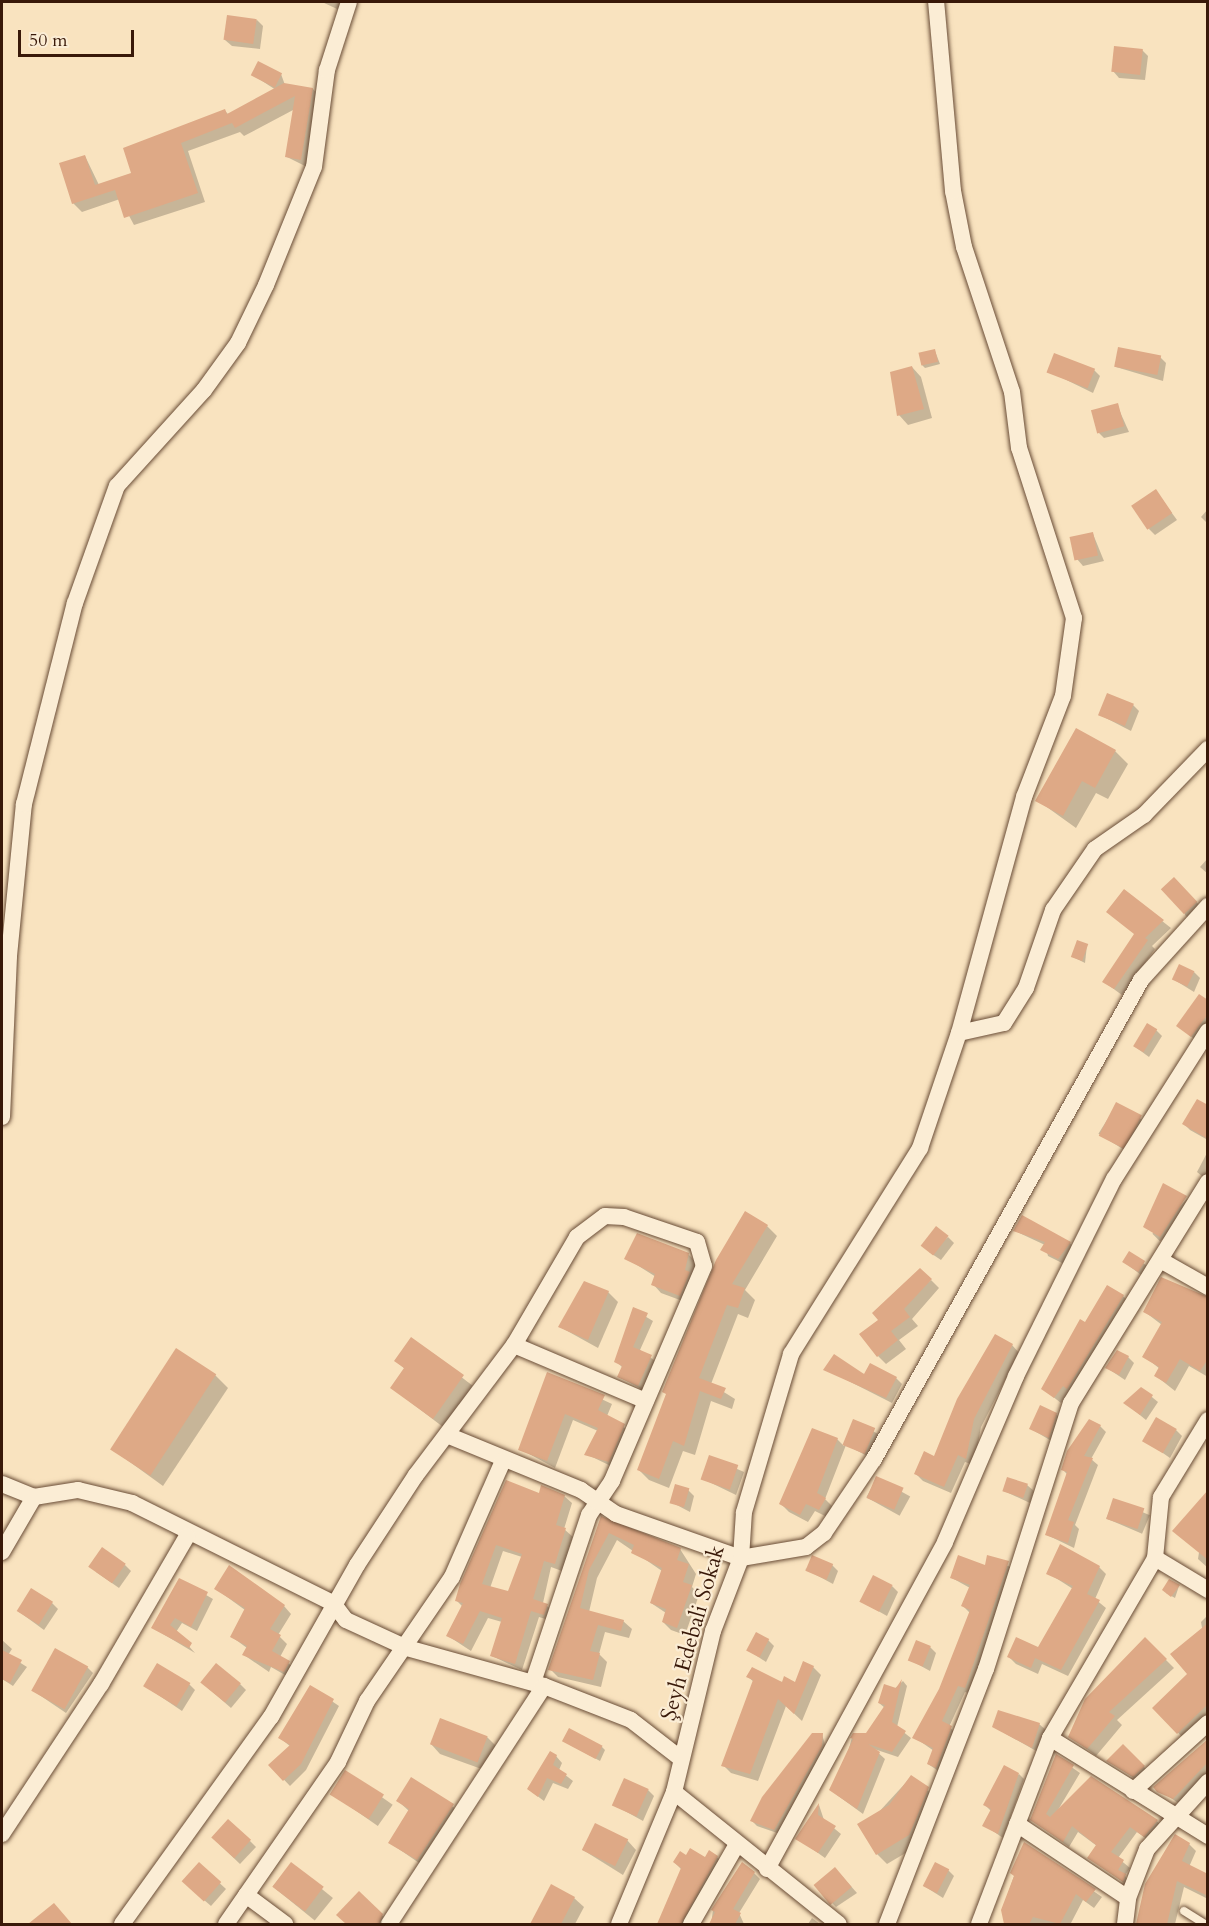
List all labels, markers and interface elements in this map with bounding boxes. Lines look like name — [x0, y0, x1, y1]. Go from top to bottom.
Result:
scale bar — [21, 18, 136, 56]
text: 50 m — [29, 28, 68, 53]
street label: Şeyh Edebali Sokak — [655, 1542, 731, 1724]

